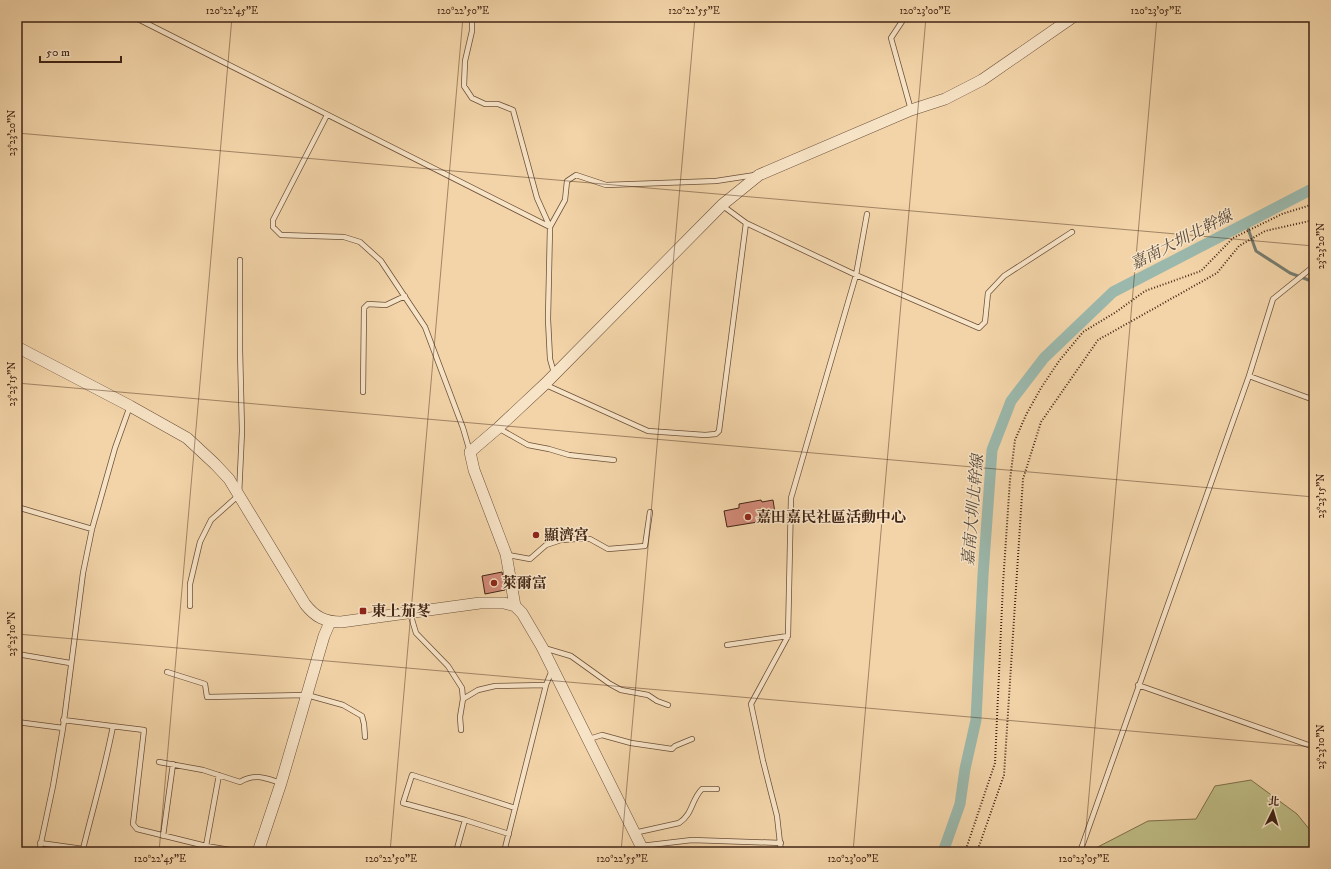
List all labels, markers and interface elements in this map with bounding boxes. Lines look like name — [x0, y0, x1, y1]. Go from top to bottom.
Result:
text: 120°22'45"E — [206, 5, 258, 17]
text: 120°22'50"E — [437, 5, 489, 17]
text: 120°22'55"E — [668, 5, 720, 17]
text: 120°23'00"E — [899, 5, 951, 17]
text: 120°23'05"E — [1131, 5, 1181, 17]
scale bar — [40, 38, 121, 64]
text: 50 m — [46, 45, 70, 60]
text: 23°23'20"N — [6, 110, 18, 156]
water label: 嘉南大圳北幹線 — [1127, 205, 1238, 274]
text: 23°23'20"N — [1315, 223, 1327, 269]
text: 23°23'15"N — [6, 362, 18, 406]
water label: 嘉南大圳北幹線 — [958, 451, 988, 567]
text: 23°23'15"N — [1315, 474, 1327, 518]
place label: 嘉田嘉民社區活動中心 — [756, 508, 906, 527]
marker: 嘉田嘉民社區活動中心 — [743, 512, 753, 522]
place label: 顯濟宮 — [544, 526, 589, 545]
marker: 顯濟宮 — [531, 530, 541, 540]
place label: 萊爾富 — [502, 574, 547, 593]
marker: 萊爾富 — [489, 578, 499, 588]
place label: 東上茄苳 — [371, 602, 431, 621]
marker: 東上茄苳 — [358, 606, 368, 616]
text: 23°23'10"N — [6, 611, 18, 657]
text: 23°23'10"N — [1315, 724, 1327, 770]
north arrow — [1253, 791, 1293, 831]
text: 北 — [1268, 795, 1280, 809]
text: 120°22'45"E — [134, 853, 186, 865]
text: 120°22'50"E — [365, 853, 417, 865]
text: 120°22'55"E — [596, 853, 648, 865]
text: 120°23'00"E — [827, 853, 879, 865]
text: 120°23'05"E — [1059, 853, 1109, 865]

